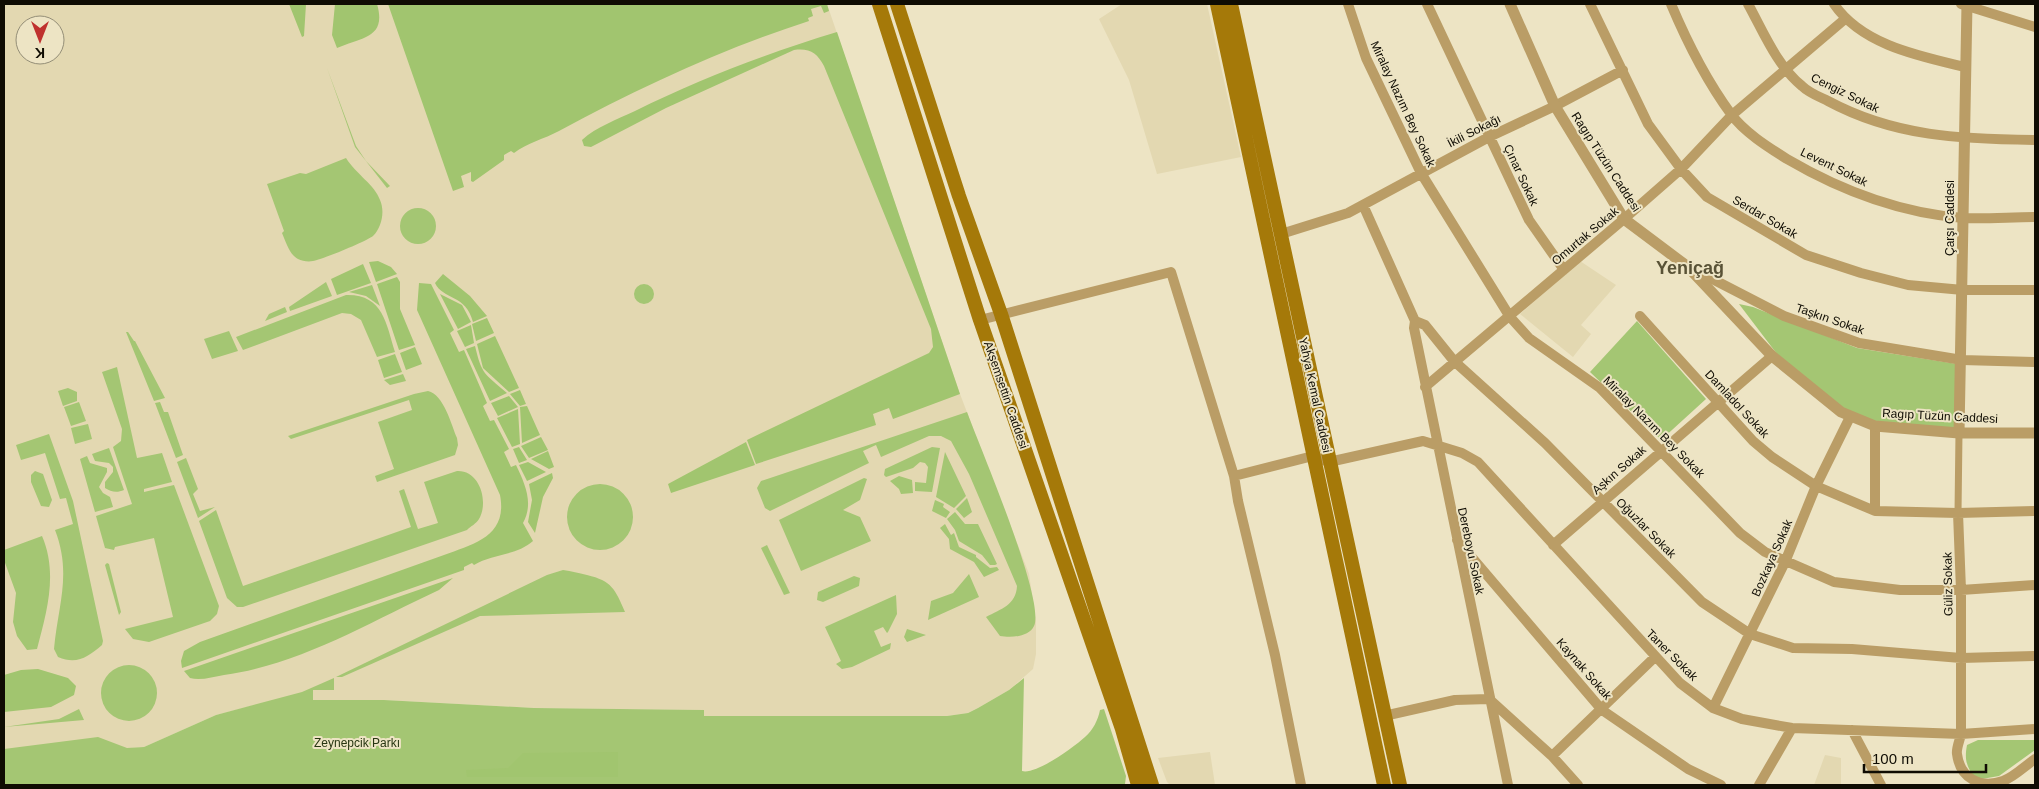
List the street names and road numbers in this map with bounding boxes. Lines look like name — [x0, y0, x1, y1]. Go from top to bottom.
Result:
street label: Miralay Nazım Bey Sokak — [1368, 39, 1439, 170]
street label: Cengiz Sokak — [1809, 70, 1882, 116]
street label: Ragıp Tüzün Caddesi — [1569, 110, 1643, 214]
street label: İkili Sokağı — [1445, 112, 1503, 150]
street label: Çınar Sokak — [1501, 142, 1542, 209]
street label: Levent Sokak — [1798, 145, 1871, 190]
street label: Çarşı Caddesi — [1943, 180, 1957, 256]
street label: Serdar Sokak — [1730, 193, 1801, 242]
street label: Omurtak Sokak — [1549, 203, 1622, 268]
street label: Taşkın Sokak — [1794, 301, 1867, 338]
street label: Yahya Kemal Caddesi — [1296, 336, 1334, 454]
street label: Akşemsettin Caddesi — [981, 339, 1031, 451]
street label: Damladol Sokak — [1702, 367, 1773, 441]
street label: Miralay Nazım Bey Sokak — [1600, 373, 1708, 481]
street label: Ragıp Tüzün Caddesi — [1882, 406, 1998, 426]
street label: Aşkın Sokak — [1589, 442, 1650, 497]
street label: Oğuzlar Sokak — [1613, 495, 1679, 561]
street label: Dereboyu Sokak — [1455, 506, 1487, 597]
street label: Bozkaya Sokak — [1749, 516, 1796, 599]
street label: Güliz Sokak — [1940, 551, 1956, 616]
street label: Taner Sokak — [1643, 626, 1701, 684]
street label: Kaynak Sokak — [1554, 635, 1615, 703]

